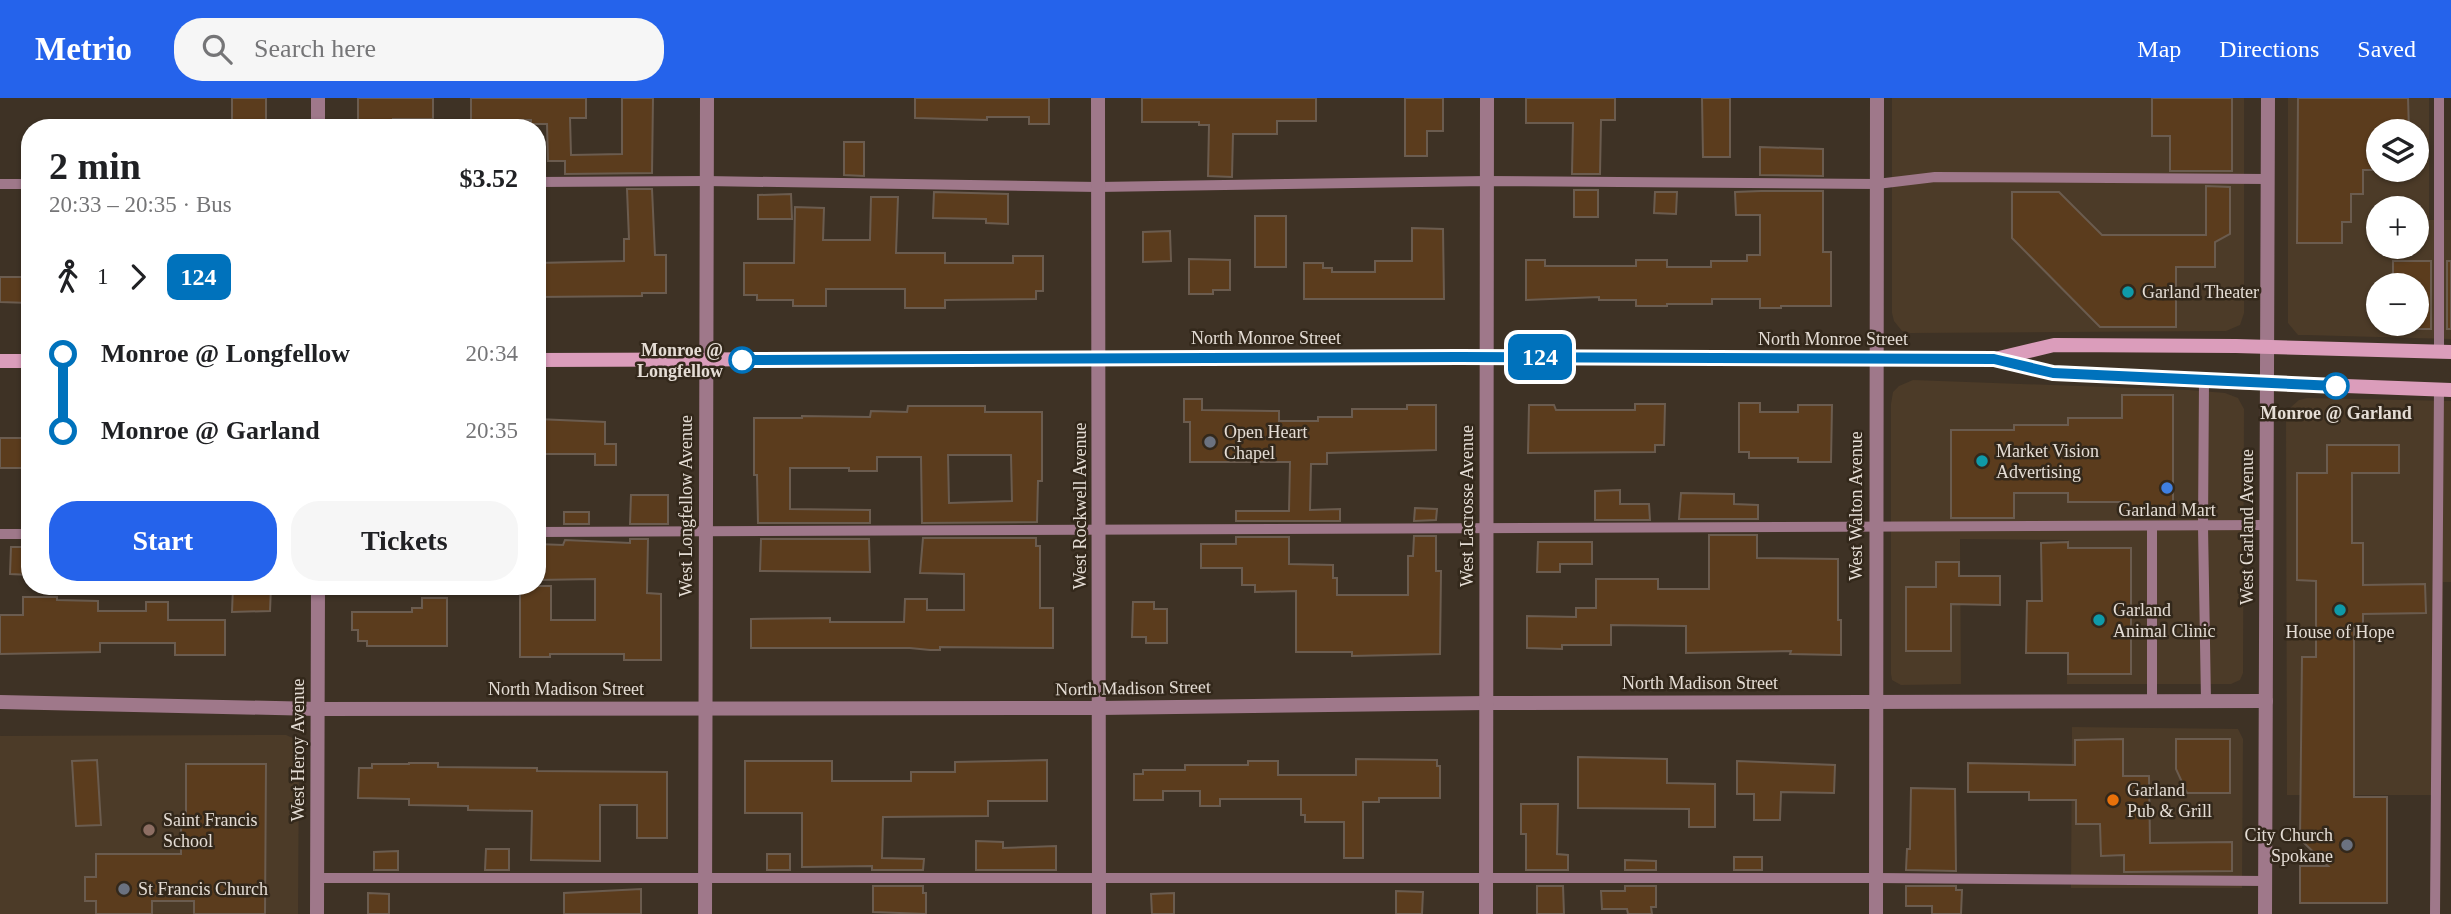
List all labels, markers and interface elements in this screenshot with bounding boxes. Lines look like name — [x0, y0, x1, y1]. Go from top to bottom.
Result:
search box — [174, 18, 664, 81]
icon: search — [198, 30, 236, 68]
text: Metrio — [35, 31, 132, 67]
text: Search here — [254, 34, 376, 63]
text: Map — [2137, 36, 2181, 62]
text: Directions — [2219, 36, 2319, 62]
text: Saved — [2357, 36, 2416, 62]
map controls — [2366, 119, 2429, 336]
button: layers — [2366, 119, 2429, 182]
text: 2 min — [49, 145, 141, 187]
text: $3.52 — [460, 164, 518, 193]
text: 20:33 – 20:35 · Bus — [49, 192, 232, 217]
button: + — [2366, 196, 2429, 259]
icon: walk — [49, 258, 87, 296]
icon: forward — [119, 258, 157, 296]
text: 1 — [97, 264, 109, 289]
text: 124 — [181, 264, 217, 290]
button: − — [2366, 273, 2429, 336]
place label: Garland Theater — [2142, 282, 2259, 302]
marker: Garland Theater — [2120, 284, 2136, 300]
street label: North Monroe Street — [1191, 328, 1341, 348]
street label: North Monroe Street — [1758, 329, 1908, 349]
line badge: 124 — [1500, 334, 1580, 380]
text: Monroe @ Longfellow — [101, 339, 350, 368]
place label: Monroe @ Longfellow — [637, 340, 723, 381]
text: 20:34 — [466, 341, 518, 366]
text: 124 — [1522, 344, 1558, 370]
marker: Monroe @ Longfellow — [729, 347, 755, 373]
marker: Monroe @ Garland — [2323, 373, 2349, 399]
place label: Monroe @ Garland — [2260, 403, 2412, 423]
street label: West Longfellow Avenue — [676, 415, 696, 597]
text: Monroe @ Garland — [101, 416, 320, 445]
text: 20:35 — [466, 418, 518, 443]
street label: West Rockwell Avenue — [1070, 422, 1090, 590]
place label: Open Heart Chapel — [1224, 422, 1307, 463]
street label: West Lacrosse Avenue — [1457, 425, 1477, 587]
street label: West Walton Avenue — [1846, 431, 1866, 581]
marker: Open Heart Chapel — [1202, 434, 1218, 450]
place label: Market Vision Advertising — [1996, 441, 2099, 482]
street label: West Garland Avenue — [2237, 449, 2257, 605]
marker: Market Vision Advertising — [1974, 453, 1990, 469]
marker: Garland Mart — [2159, 480, 2175, 496]
place label: Garland Mart — [2118, 500, 2216, 520]
button: Start — [49, 501, 277, 581]
button: Tickets — [291, 501, 518, 581]
place label: Garland Animal Clinic — [2113, 600, 2216, 641]
marker: House of Hope — [2332, 602, 2348, 618]
marker: Garland Animal Clinic — [2091, 612, 2107, 628]
place label: House of Hope — [2286, 622, 2394, 642]
street label: North Madison Street — [1622, 673, 1778, 693]
street label: North Madison Street — [1055, 677, 1211, 699]
street label: West Heroy Avenue — [288, 678, 308, 822]
street label: North Madison Street — [488, 679, 644, 699]
place label: Garland Pub & Grill — [2127, 780, 2212, 821]
marker: Garland Pub & Grill — [2105, 792, 2121, 808]
place label: Saint Francis School — [163, 810, 258, 851]
marker: Saint Francis School — [141, 822, 157, 838]
place label: City Church Spokane — [2245, 825, 2333, 866]
marker: City Church Spokane — [2339, 837, 2355, 853]
place label: St Francis Church — [138, 879, 268, 899]
marker: St Francis Church — [116, 881, 132, 897]

